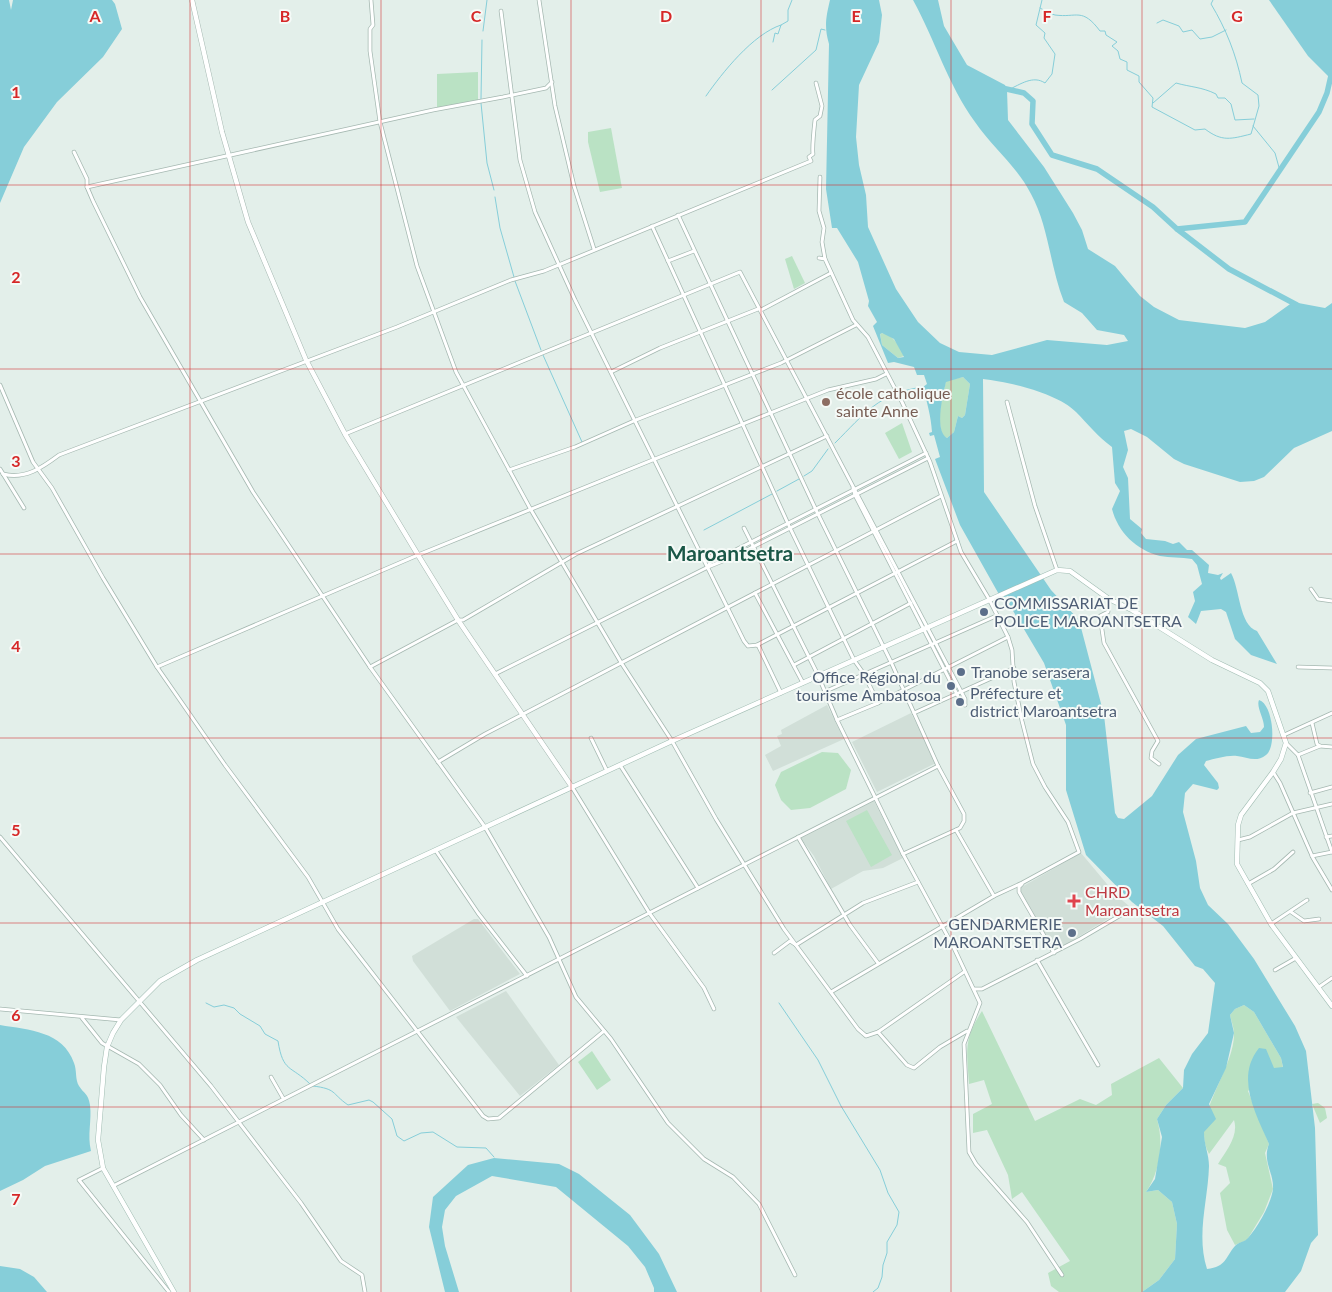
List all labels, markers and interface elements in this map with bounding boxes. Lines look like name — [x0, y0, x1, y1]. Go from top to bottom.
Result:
text: A — [88, 6, 101, 25]
text: B — [280, 6, 290, 25]
text: C — [471, 6, 482, 25]
text: D — [660, 6, 672, 25]
text: E — [851, 6, 861, 25]
text: F — [1042, 6, 1052, 25]
text: G — [1231, 6, 1243, 25]
text: 1 — [11, 82, 21, 101]
text: 2 — [11, 267, 21, 286]
place label: école catholique sainte Anne — [836, 383, 951, 420]
marker: école catholique sainte Anne — [820, 396, 832, 408]
text: 3 — [11, 451, 21, 470]
district label: Maroantsetra — [667, 540, 793, 565]
place label: COMMISSARIAT DE POLICE MAROANTSETRA — [994, 593, 1182, 630]
marker: COMMISSARIAT DE POLICE MAROANTSETRA — [978, 606, 990, 618]
text: 4 — [11, 636, 21, 655]
place label: Tranobe serasera — [971, 662, 1090, 681]
marker: Tranobe serasera — [955, 666, 967, 678]
place label: Office Régional du tourisme Ambatosoa — [796, 667, 941, 704]
marker: Office Régional du tourisme Ambatosoa — [945, 680, 957, 692]
place label: Préfecture et district Maroantsetra — [970, 683, 1117, 720]
marker: Préfecture et district Maroantsetra — [954, 696, 966, 708]
text: 5 — [11, 820, 21, 839]
place label: CHRD Maroantsetra — [1085, 882, 1179, 919]
marker: CHRD Maroantsetra — [1067, 894, 1081, 908]
place label: GENDARMERIE MAROANTSETRA — [933, 914, 1062, 951]
marker: GENDARMERIE MAROANTSETRA — [1066, 927, 1078, 939]
text: 6 — [11, 1005, 21, 1024]
text: 7 — [11, 1189, 21, 1208]

